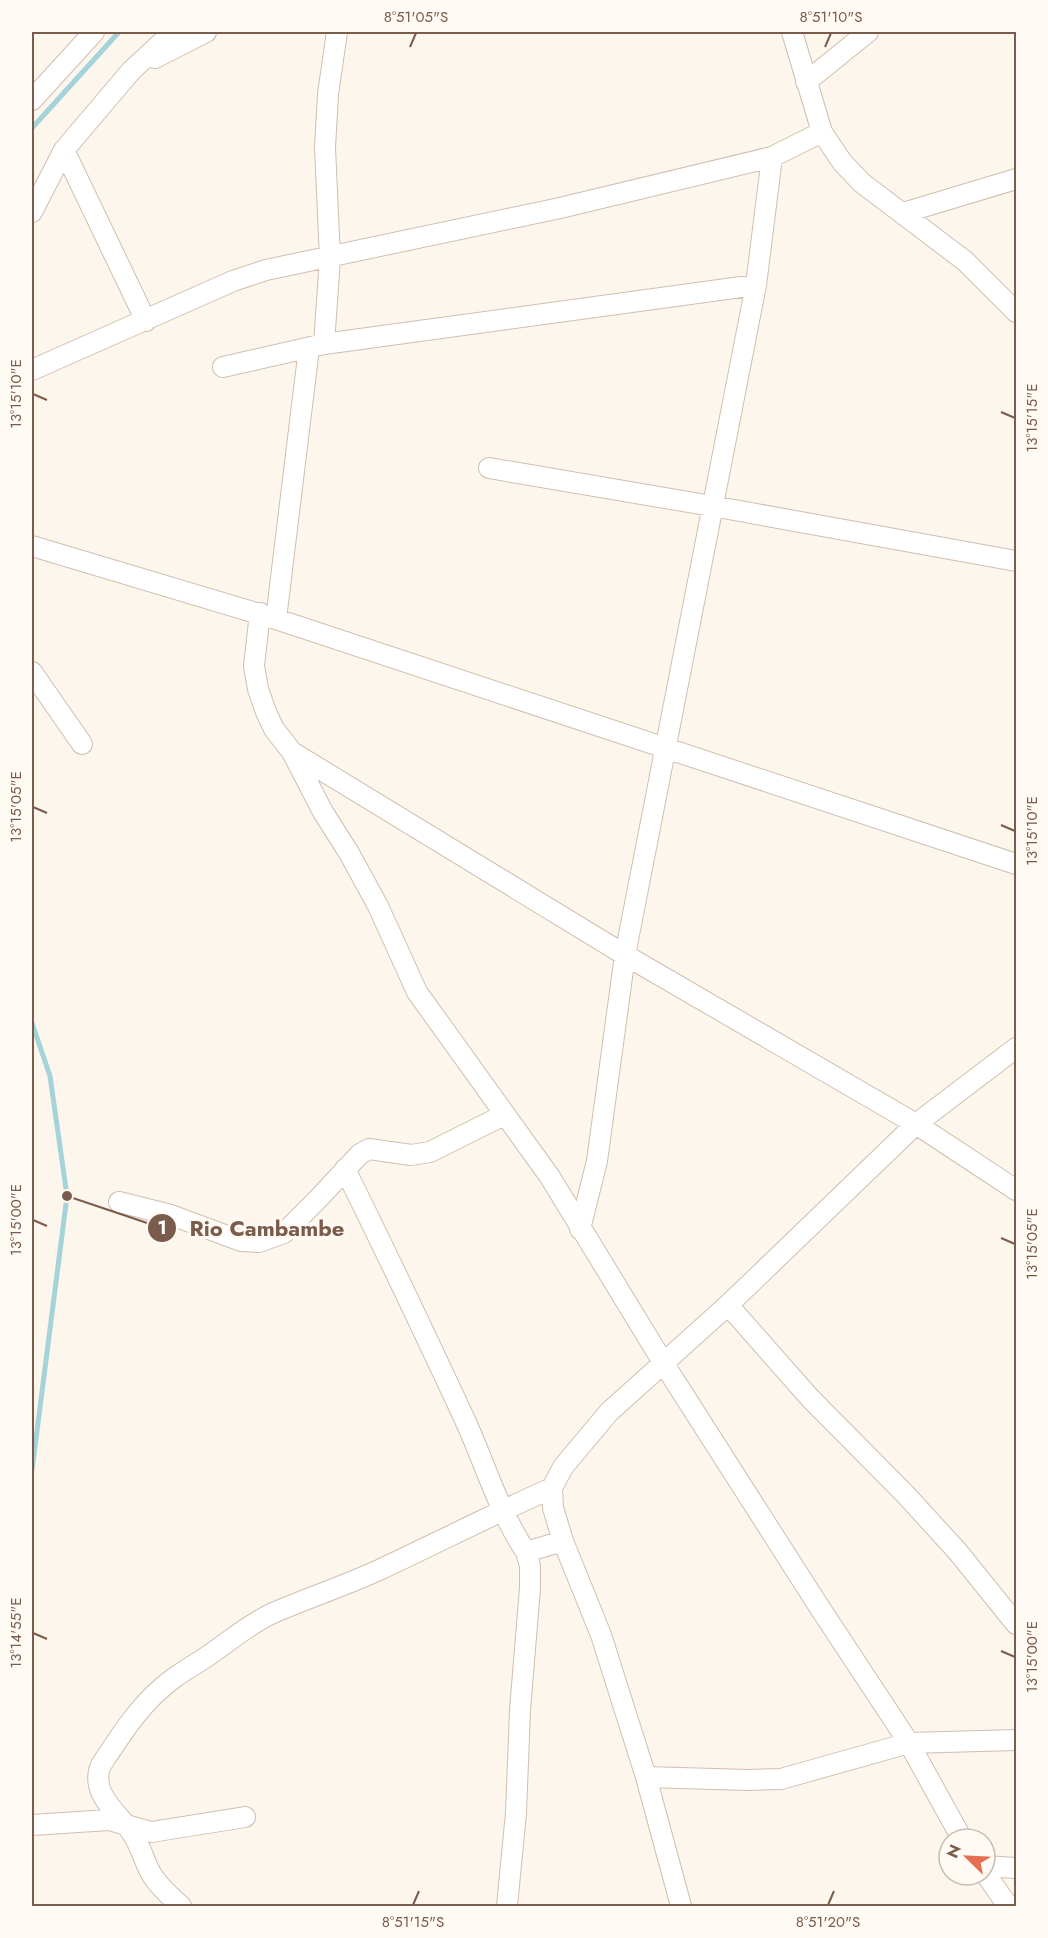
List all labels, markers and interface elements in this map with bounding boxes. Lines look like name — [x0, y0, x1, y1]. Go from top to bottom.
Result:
text: 8°51'05"S — [384, 6, 448, 28]
text: 8°51'10"S — [800, 6, 862, 28]
text: 13°15'10"E — [5, 359, 27, 429]
text: 13°15'15"E — [1021, 383, 1043, 453]
text: 13°15'05"E — [5, 771, 27, 843]
text: 13°15'10"E — [1021, 796, 1043, 866]
text: 13°15'00"E — [5, 1184, 27, 1256]
callout: Rio Cambambe — [147, 1208, 356, 1248]
text: 13°15'05"E — [1021, 1208, 1043, 1280]
text: Rio Cambambe — [190, 1212, 344, 1244]
text: 1 — [157, 1215, 167, 1241]
text: 13°14'55"E — [5, 1597, 27, 1669]
text: 13°15'00"E — [1021, 1621, 1043, 1693]
north arrow — [937, 1827, 997, 1887]
text: N — [941, 1841, 967, 1862]
text: 8°51'15"S — [382, 1911, 444, 1933]
text: 8°51'20"S — [796, 1911, 860, 1933]

